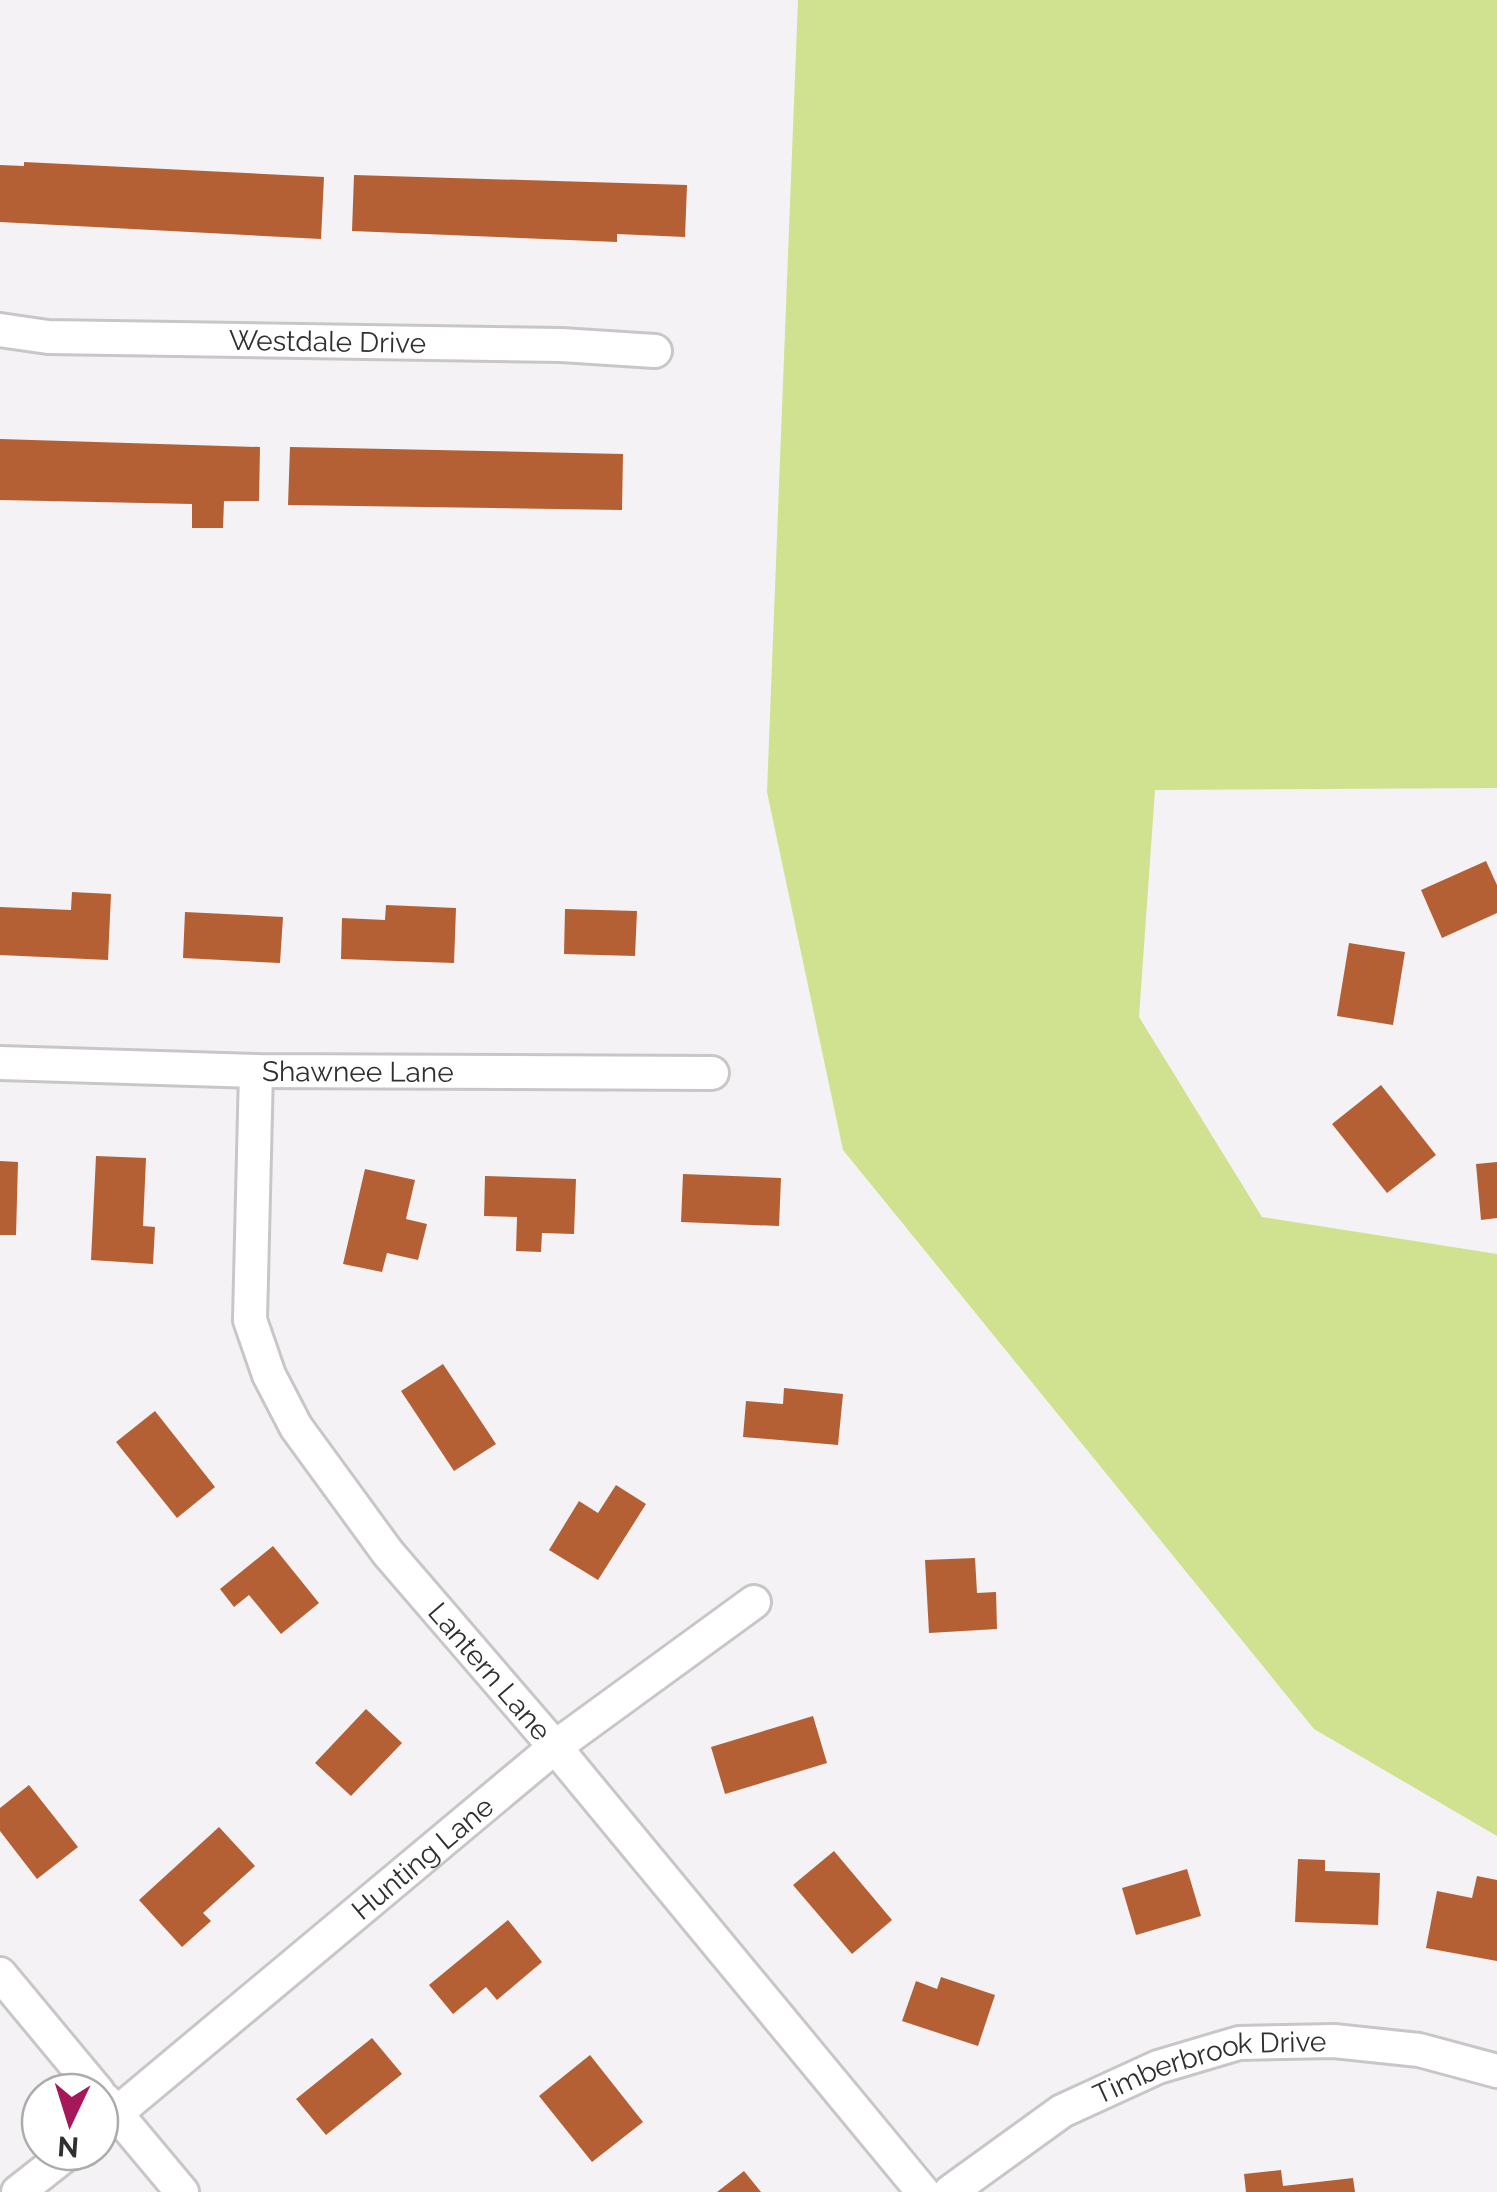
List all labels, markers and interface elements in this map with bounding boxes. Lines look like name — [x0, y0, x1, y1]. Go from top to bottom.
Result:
street label: Westdale Drive — [229, 324, 426, 360]
street label: Shawnee Lane — [262, 1055, 454, 1089]
street label: Lantern Lane — [421, 1596, 558, 1747]
street label: Hunting Lane — [345, 1790, 500, 1927]
street label: Timberbrook Drive — [1088, 2025, 1327, 2111]
north arrow — [20, 2072, 120, 2172]
text: N — [56, 2129, 80, 2164]

